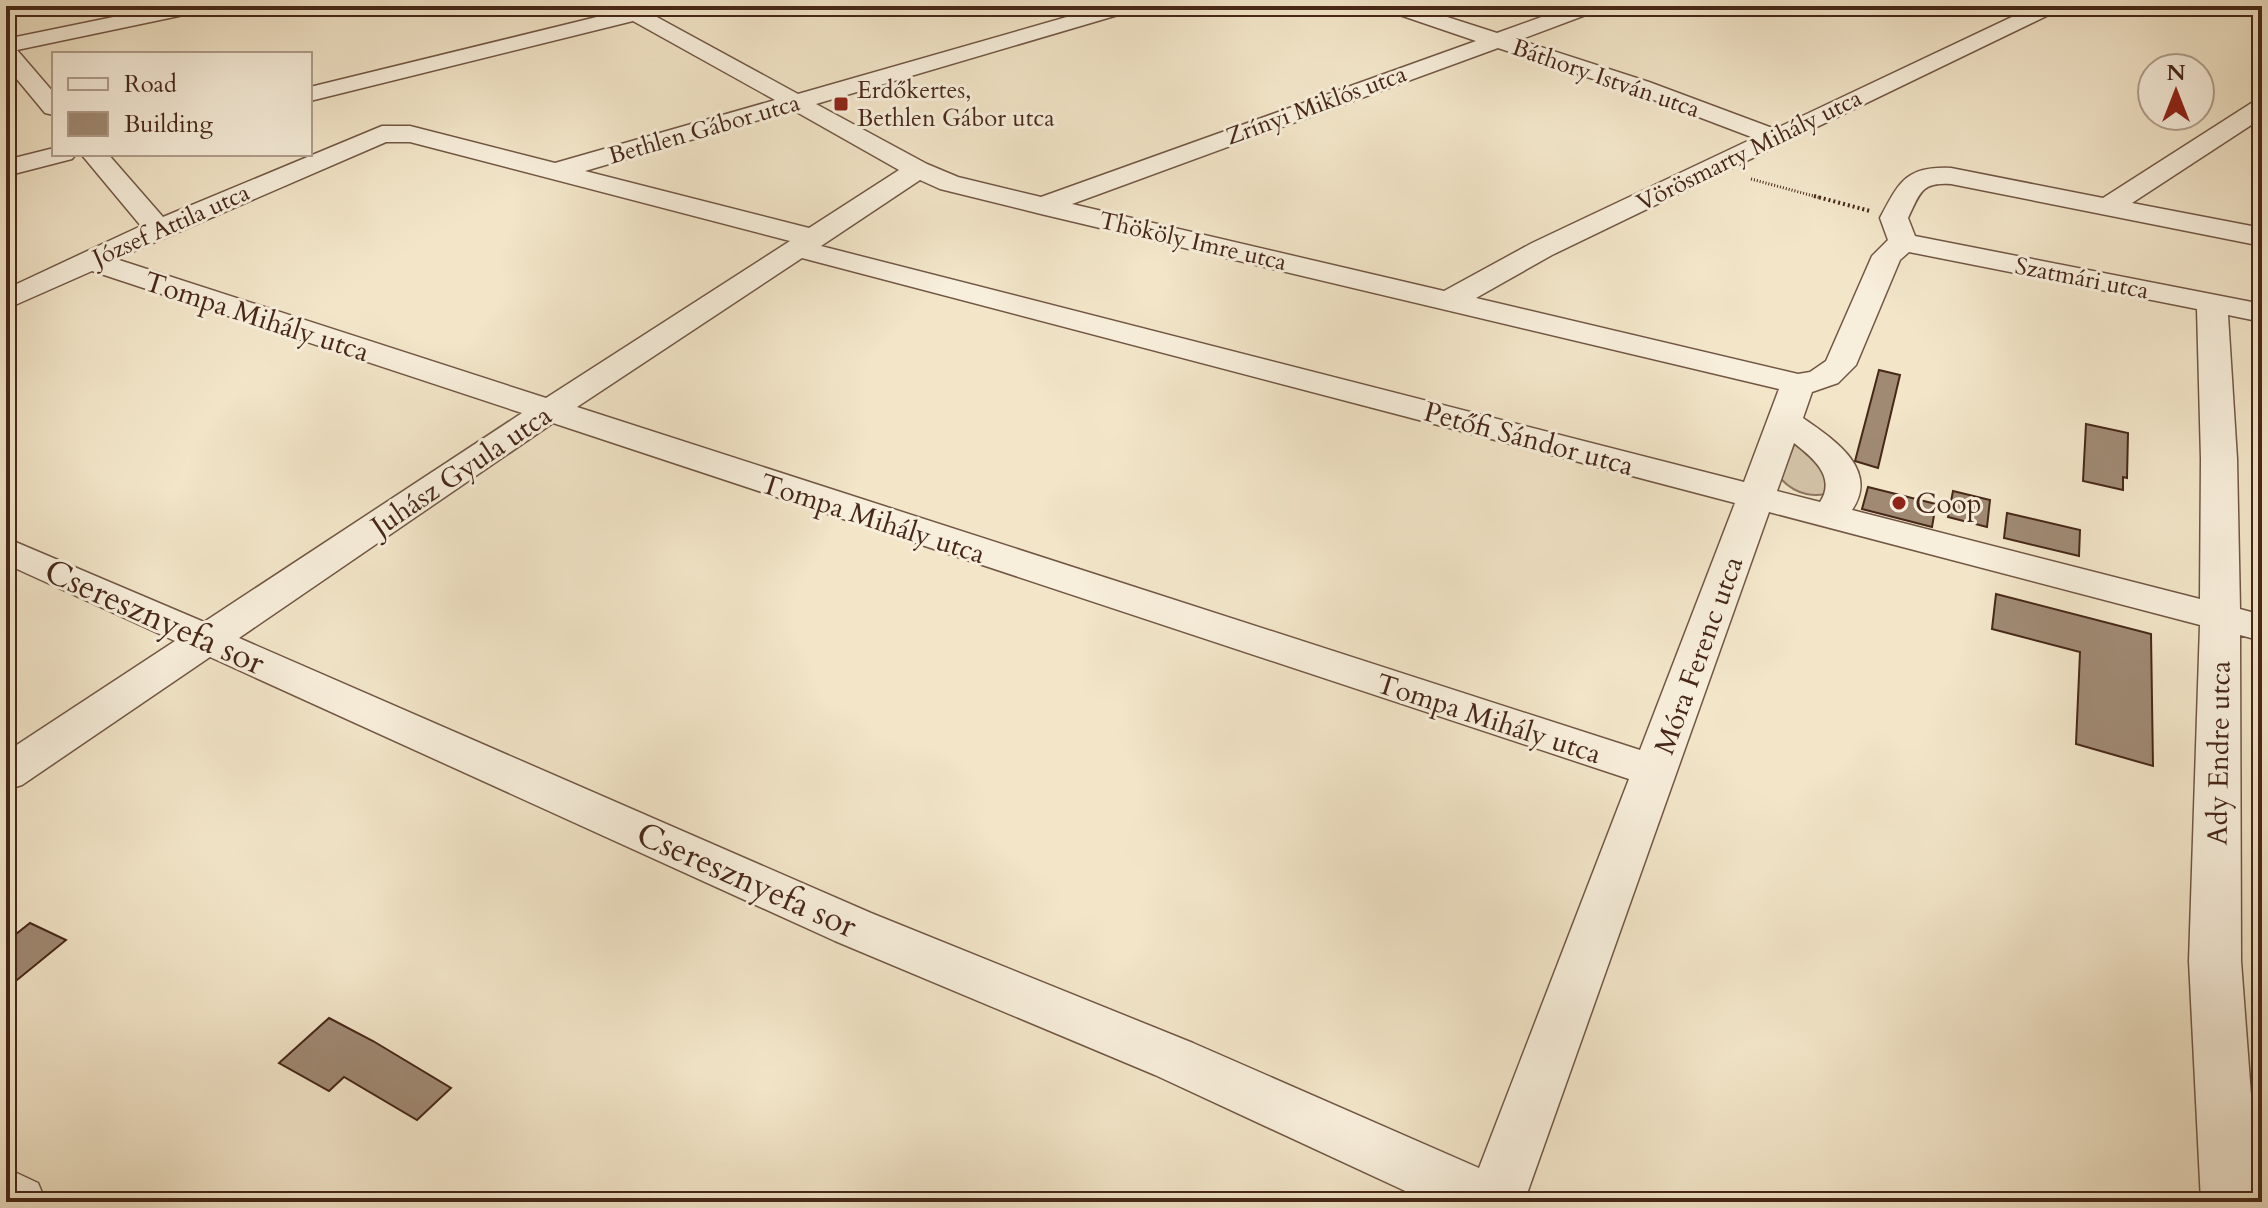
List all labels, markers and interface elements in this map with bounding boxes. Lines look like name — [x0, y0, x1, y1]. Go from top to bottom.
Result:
street label: Báthory István utca — [1507, 31, 1705, 126]
legend — [52, 52, 312, 156]
north arrow — [2136, 52, 2216, 132]
street label: Zrínyi Miklós utca — [1221, 57, 1412, 153]
text: N — [2166, 58, 2186, 88]
text: Road — [124, 68, 177, 101]
place label: Erdőkertes, Bethlen Gábor utca — [857, 74, 1055, 135]
street label: Vörösmarty Mihály utca — [1631, 81, 1868, 219]
street label: Bethlen Gábor utca — [605, 86, 804, 173]
marker: Erdőkertes, Bethlen Gábor utca — [832, 95, 850, 113]
text: Building — [124, 108, 214, 141]
street label: József Attila utca — [85, 176, 255, 276]
street label: Thököly Imre utca — [1096, 204, 1290, 279]
street label: Szatmári utca — [2012, 249, 2152, 308]
street label: Tompa Mihály utca — [139, 263, 374, 371]
street label: Petőfi Sándor utca — [1420, 393, 1638, 485]
street label: Juhász Gyula utca — [361, 396, 559, 547]
street label: Tompa Mihály utca — [755, 465, 990, 573]
place label: Coop — [1915, 485, 1982, 523]
marker: Coop — [1890, 494, 1908, 512]
street label: Cseresznyefa sor — [37, 548, 272, 686]
street label: Móra Ferenc utca — [1645, 551, 1752, 760]
street label: Ady Endre utca — [2198, 660, 2240, 846]
street label: Tompa Mihály utca — [1371, 665, 1606, 773]
street label: Cseresznyefa sor — [629, 811, 864, 949]

